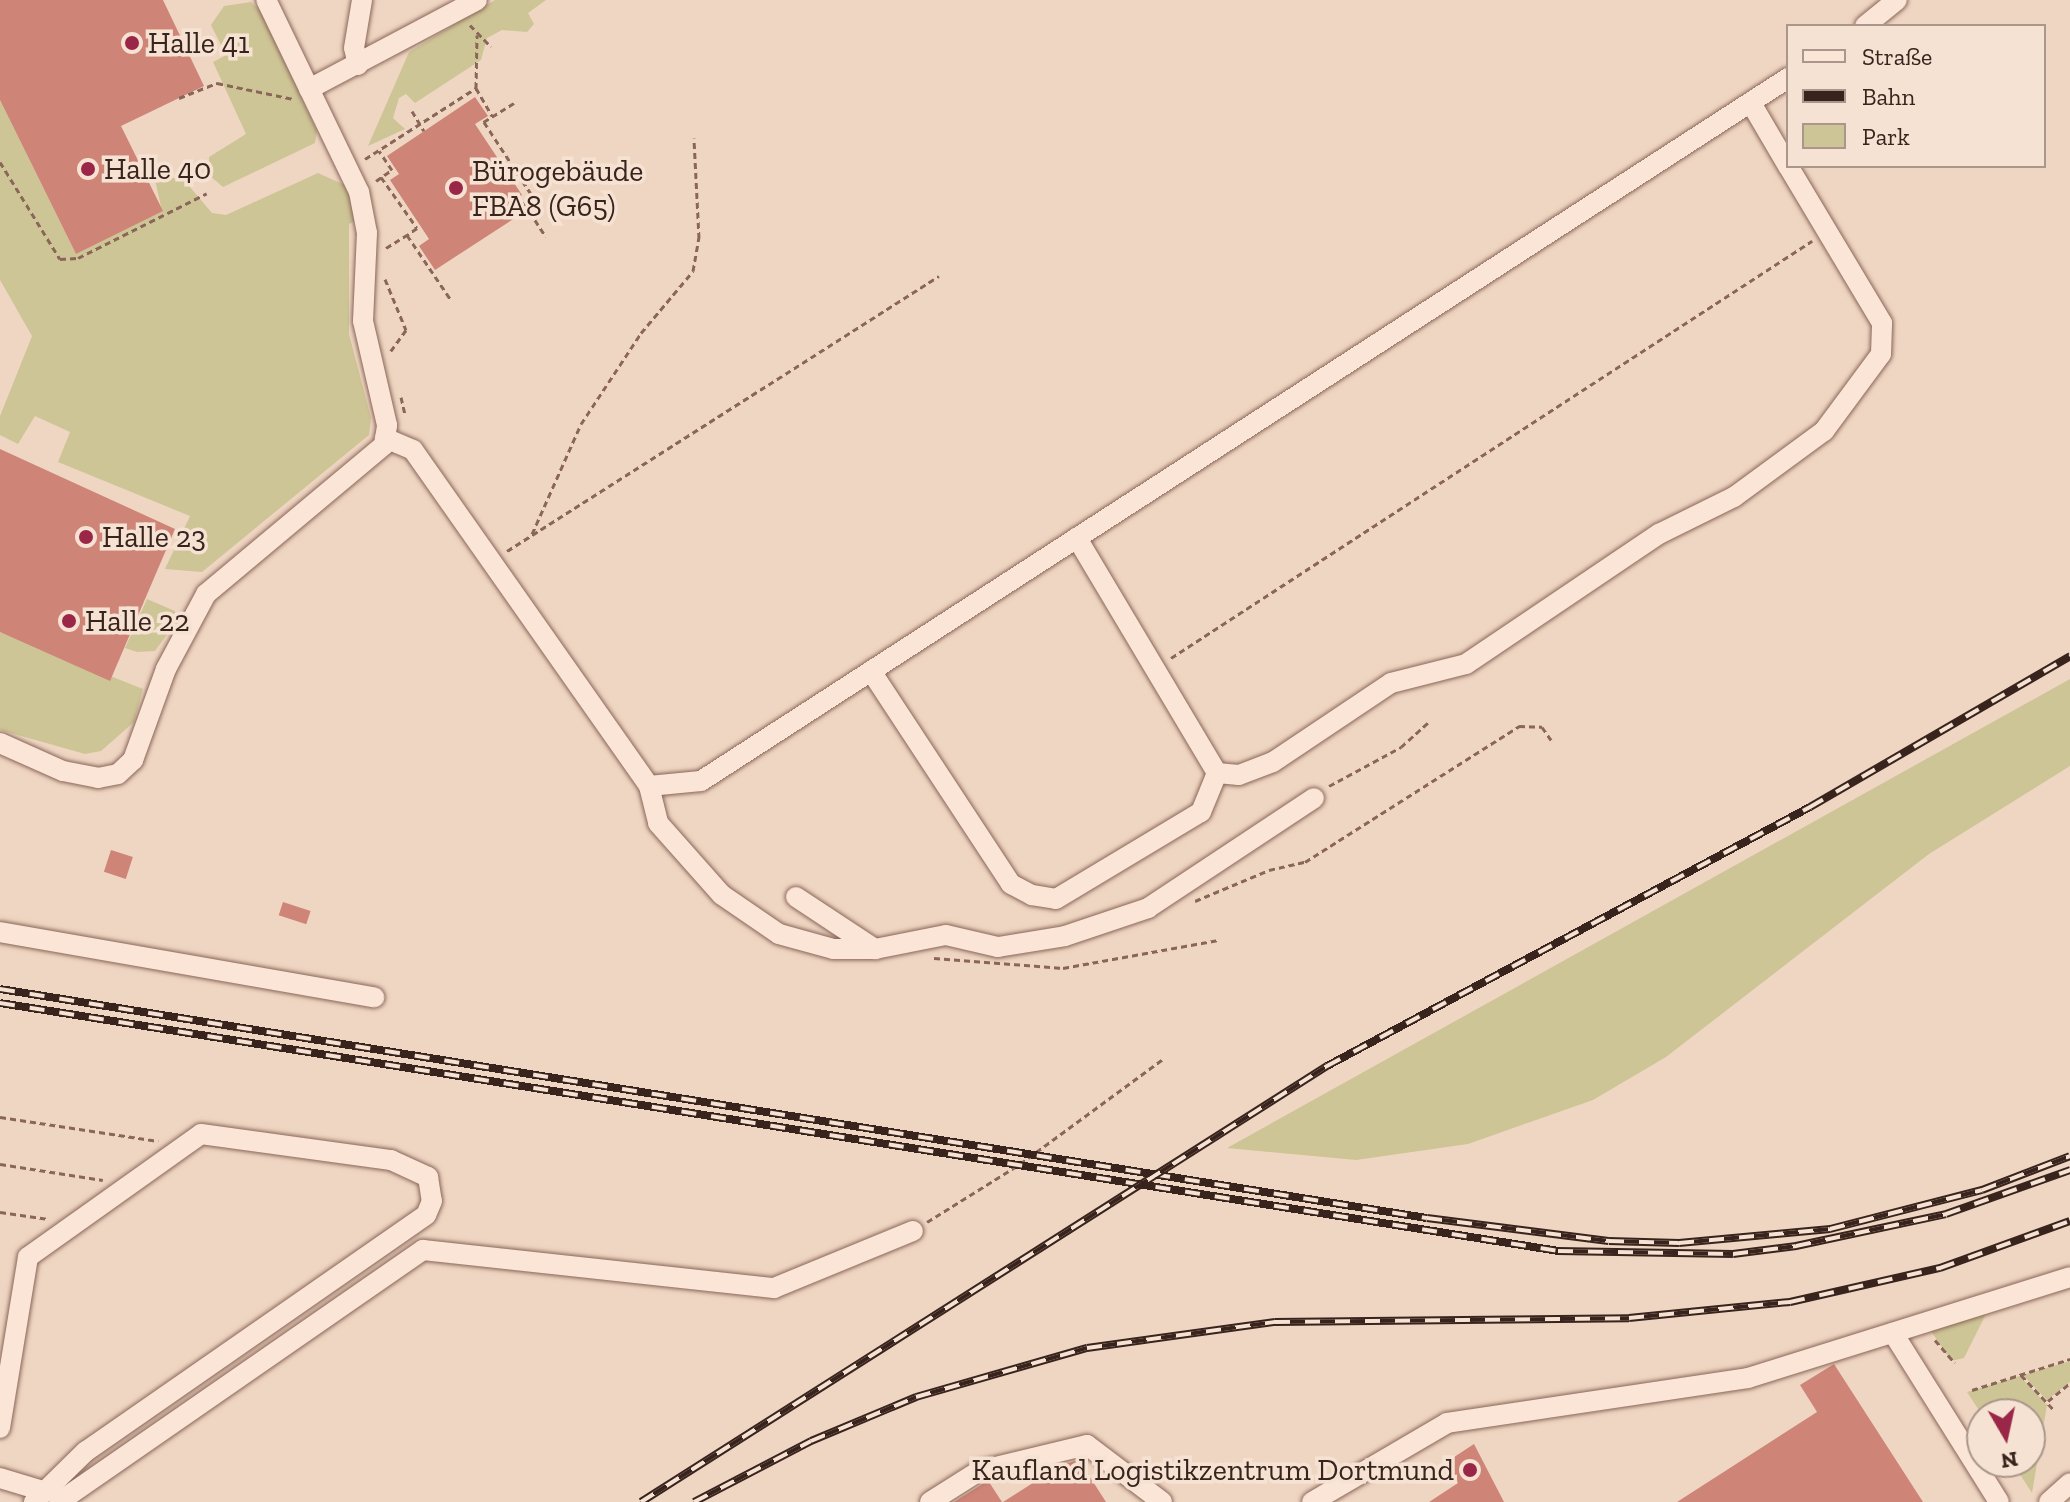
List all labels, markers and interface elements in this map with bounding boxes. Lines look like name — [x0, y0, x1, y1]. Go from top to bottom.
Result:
legend — [1786, 24, 2046, 168]
place label: Halle 41 — [148, 25, 249, 61]
marker: Halle 41 — [123, 34, 141, 52]
text: Straße — [1862, 42, 1932, 71]
text: Bahn — [1862, 82, 1915, 111]
text: Park — [1862, 122, 1910, 151]
place label: Halle 40 — [104, 151, 211, 187]
place label: Bürogebäude FBA8 (G65) — [472, 153, 643, 224]
marker: Halle 40 — [79, 160, 97, 178]
marker: Bürogebäude FBA8 (G65) — [447, 179, 465, 197]
place label: Halle 23 — [102, 519, 206, 555]
marker: Halle 23 — [77, 528, 95, 546]
place label: Halle 22 — [85, 603, 190, 639]
marker: Halle 22 — [60, 612, 78, 630]
north arrow — [1966, 1398, 2046, 1478]
text: N — [1999, 1446, 2020, 1475]
place label: Kaufland Logistikzentrum Dortmund — [971, 1452, 1454, 1488]
marker: Kaufland Logistikzentrum Dortmund — [1461, 1461, 1479, 1479]

